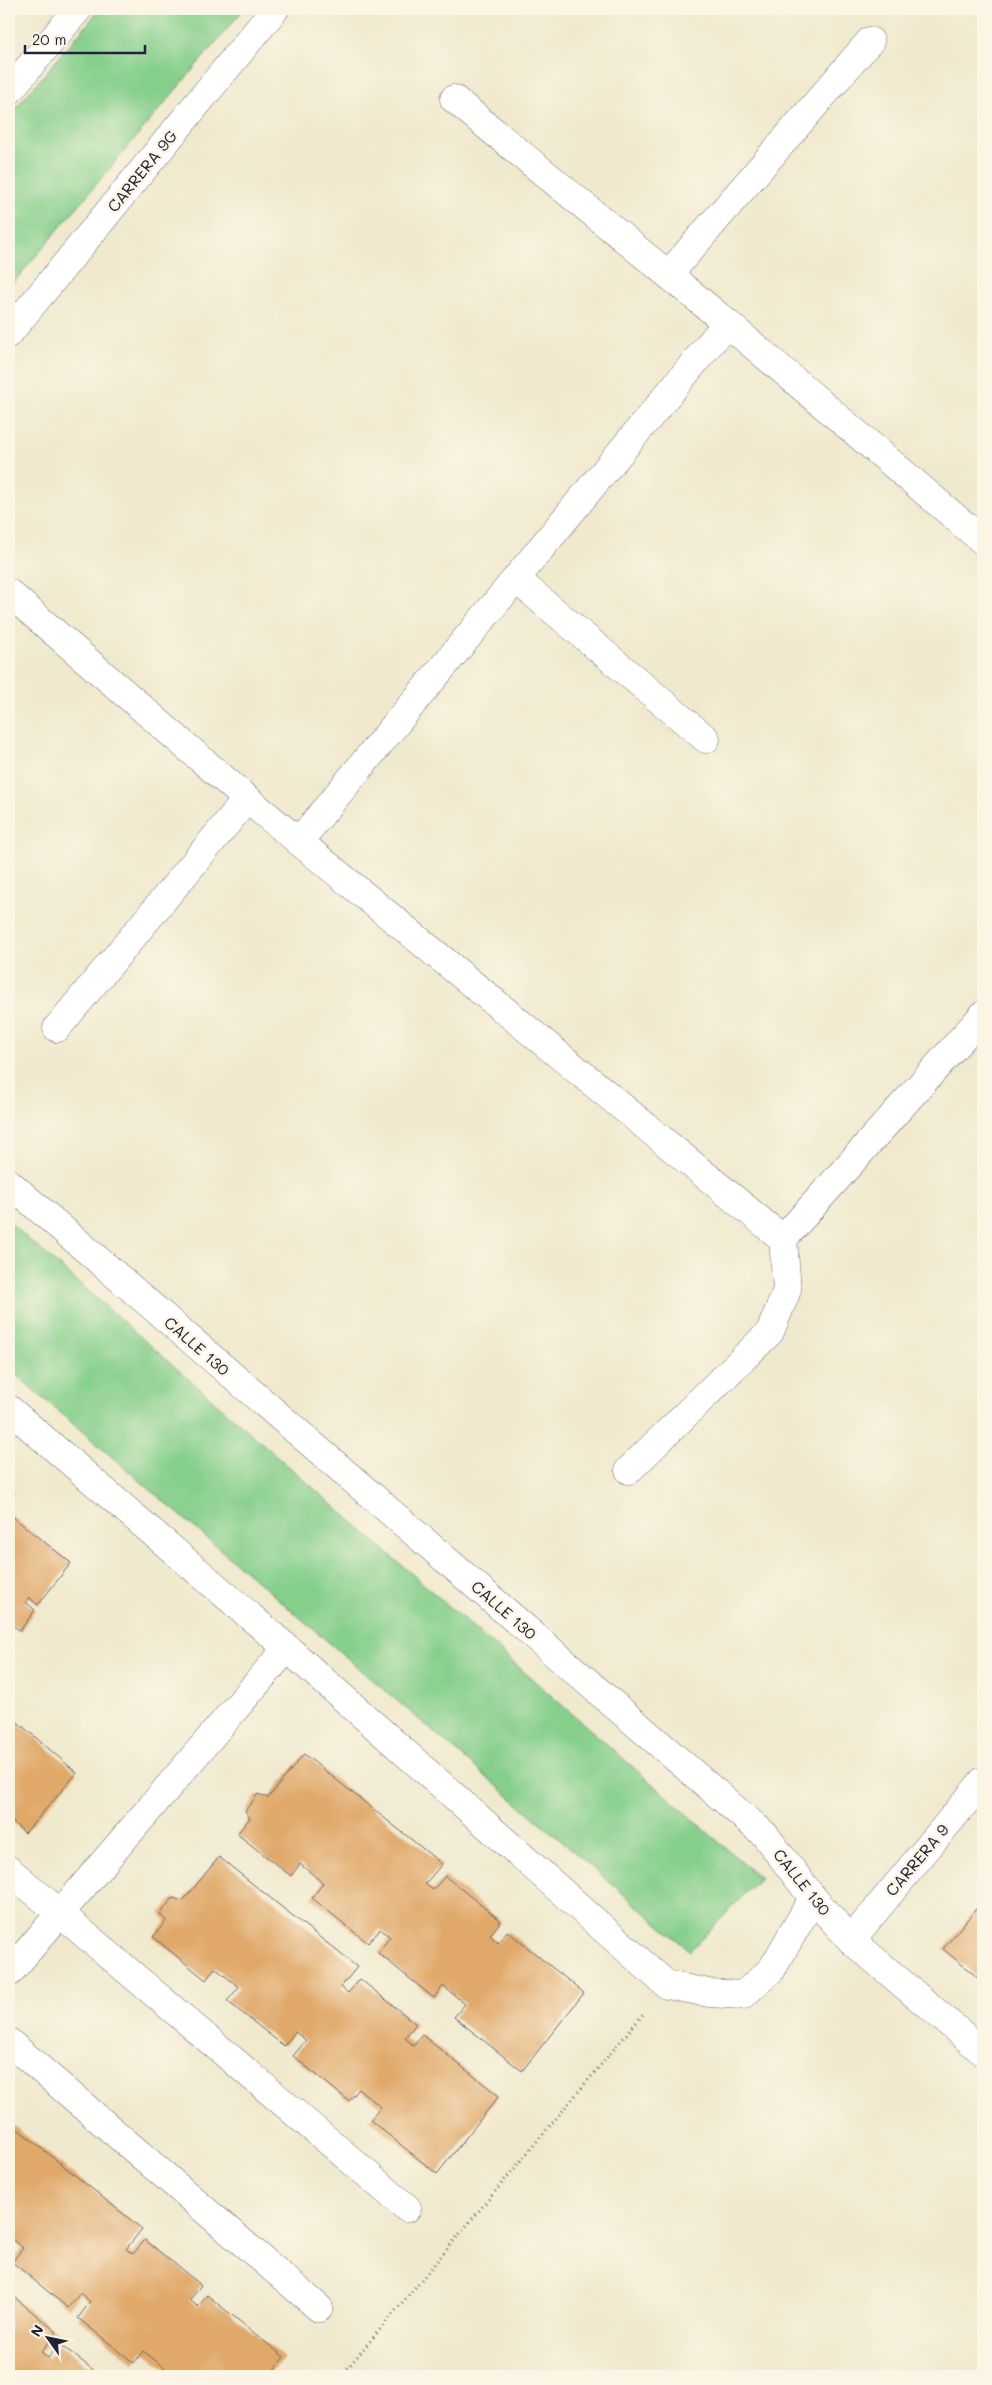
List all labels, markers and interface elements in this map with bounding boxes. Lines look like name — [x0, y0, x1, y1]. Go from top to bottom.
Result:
scale bar — [25, 22, 145, 54]
text: 20 m — [32, 29, 66, 49]
street label: CARRERA 9G — [102, 125, 181, 216]
street label: CALLE 130 — [160, 1311, 235, 1380]
street label: CALLE 130 — [467, 1575, 542, 1644]
street label: CARRERA 9 — [880, 1819, 953, 1900]
street label: CALLE 130 — [769, 1844, 836, 1919]
north arrow — [22, 2312, 72, 2362]
text: N — [26, 2321, 48, 2340]

